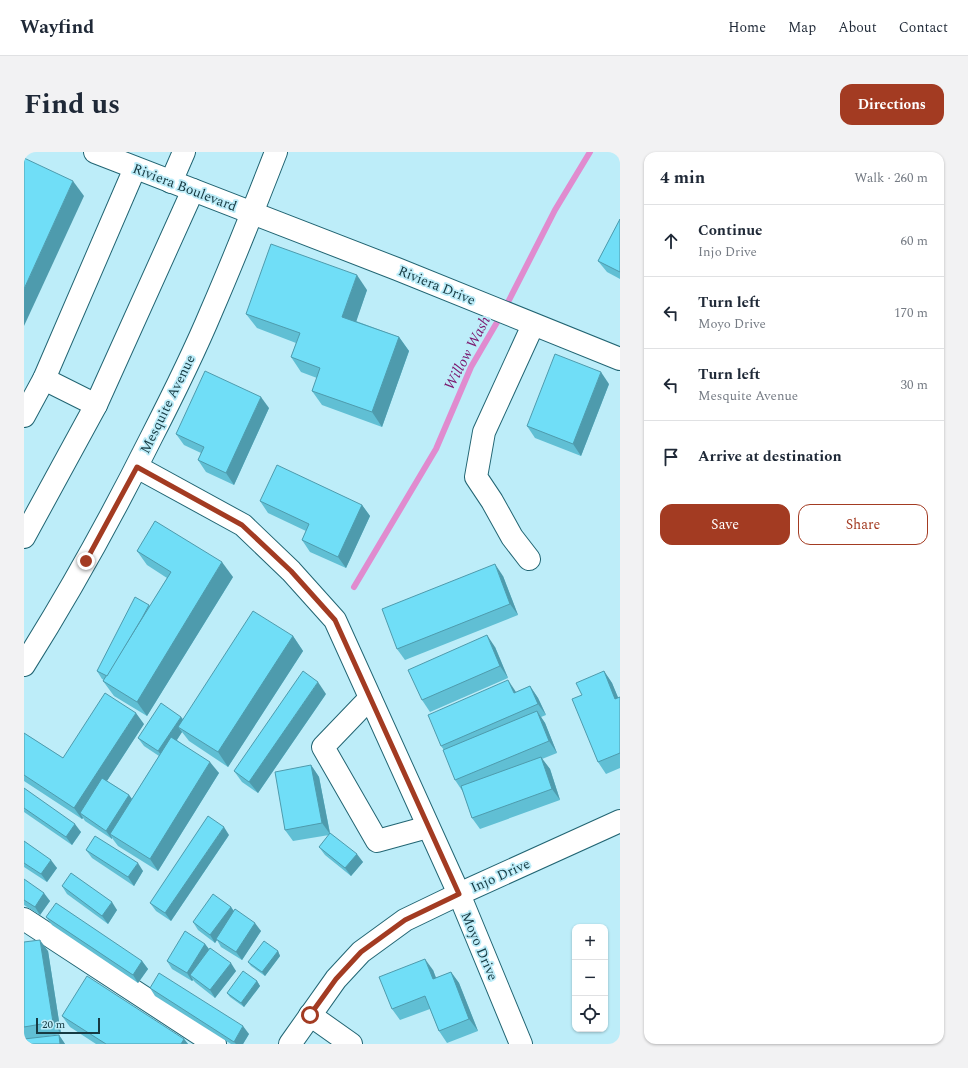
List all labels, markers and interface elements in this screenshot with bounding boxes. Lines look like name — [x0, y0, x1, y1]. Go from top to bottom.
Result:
text: Wayfind — [20, 13, 94, 42]
text: Home — [728, 17, 766, 38]
text: Map — [788, 17, 816, 38]
text: About — [838, 17, 877, 38]
text: Contact — [899, 17, 948, 38]
text: Find us — [24, 83, 120, 126]
button: Directions — [840, 84, 944, 125]
street label: Riviera Boulevard — [130, 158, 240, 217]
text: 4 min — [660, 165, 705, 191]
text: Walk · 260 m — [854, 168, 928, 188]
text: Continue — [698, 219, 763, 242]
icon: ahead — [660, 230, 682, 252]
text: 60 m — [901, 231, 928, 251]
text: Injo Drive — [698, 242, 757, 262]
street label: Riviera Drive — [395, 260, 479, 311]
text: Turn left — [698, 291, 760, 314]
icon: left — [660, 302, 682, 324]
text: 170 m — [894, 303, 928, 323]
water label: Willow Wash — [438, 312, 497, 395]
text: Moyo Drive — [698, 314, 766, 334]
street label: Mesquite Avenue — [134, 351, 201, 457]
text: Turn left — [698, 363, 760, 386]
icon: left — [660, 374, 682, 396]
text: 30 m — [901, 375, 928, 395]
text: Mesquite Avenue — [698, 386, 798, 406]
text: Arrive at destination — [698, 445, 842, 468]
icon: arrive — [660, 446, 682, 468]
button: Save — [660, 504, 790, 545]
button: Share — [798, 504, 928, 545]
route end — [77, 552, 95, 570]
street label: Injo Drive — [467, 853, 534, 898]
street label: Moyo Drive — [456, 908, 504, 984]
map controls — [572, 924, 608, 1032]
button: + — [572, 924, 608, 960]
button: − — [572, 960, 608, 996]
button: locate — [572, 996, 608, 1032]
route start — [301, 1006, 319, 1024]
scale bar — [36, 1016, 100, 1035]
text: 20 m — [42, 1016, 65, 1033]

